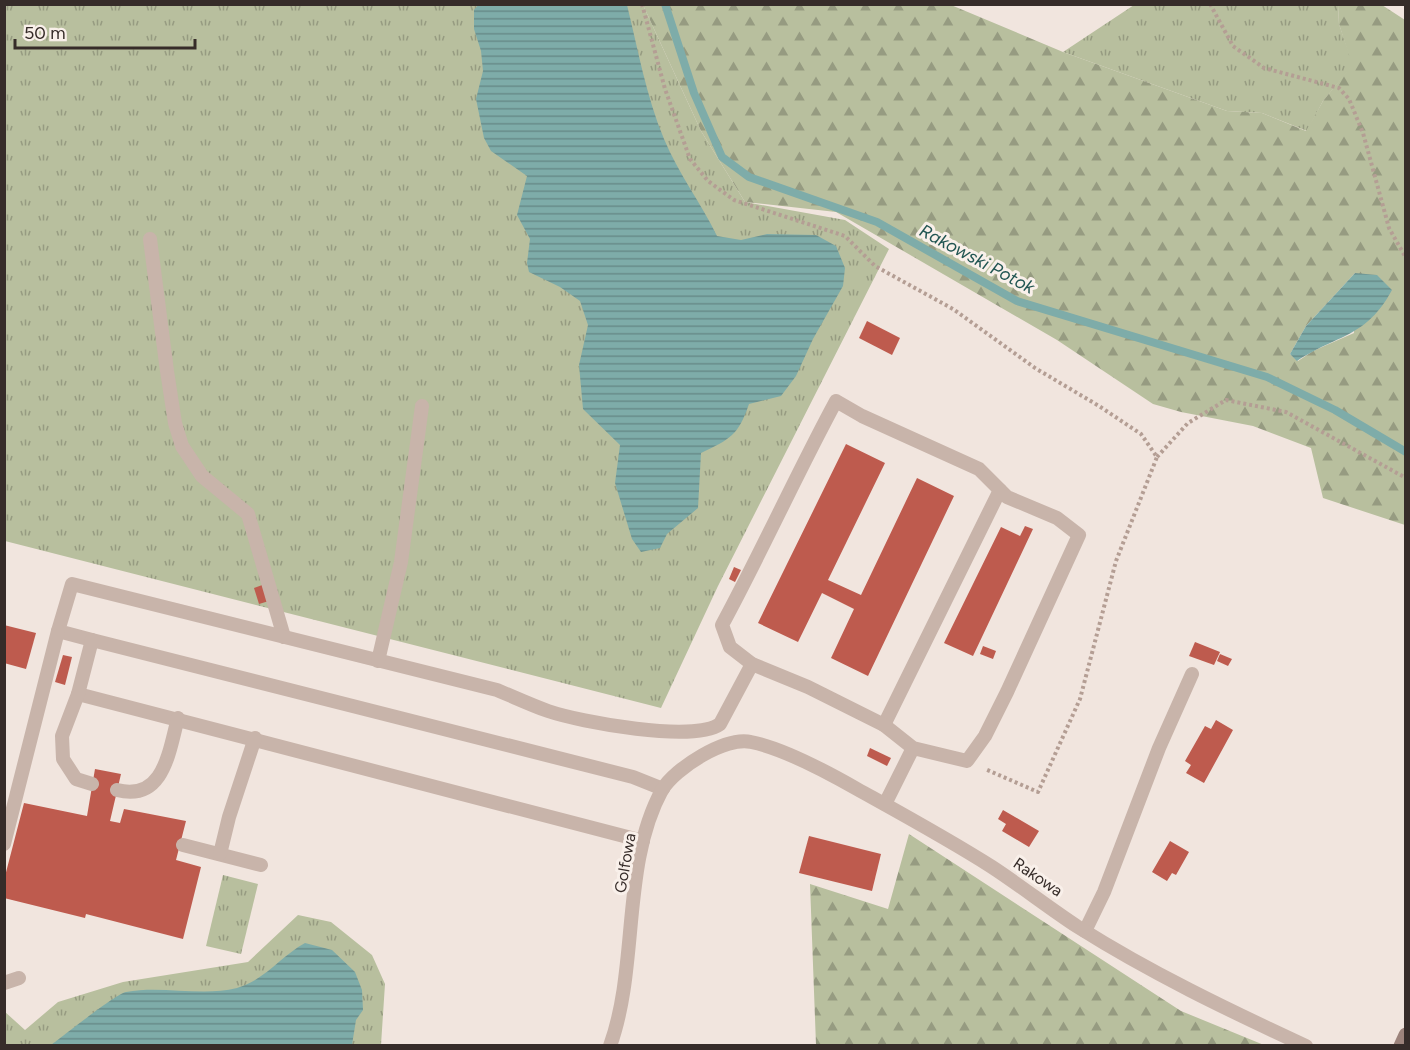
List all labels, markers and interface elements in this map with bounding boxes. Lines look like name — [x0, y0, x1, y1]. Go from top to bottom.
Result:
scale bar — [15, 12, 195, 50]
text: 50 m — [24, 22, 66, 44]
water label: Rakowski Potok — [916, 219, 1040, 299]
street label: Golfowa — [610, 832, 640, 894]
street label: Rakowa — [1010, 854, 1066, 900]

